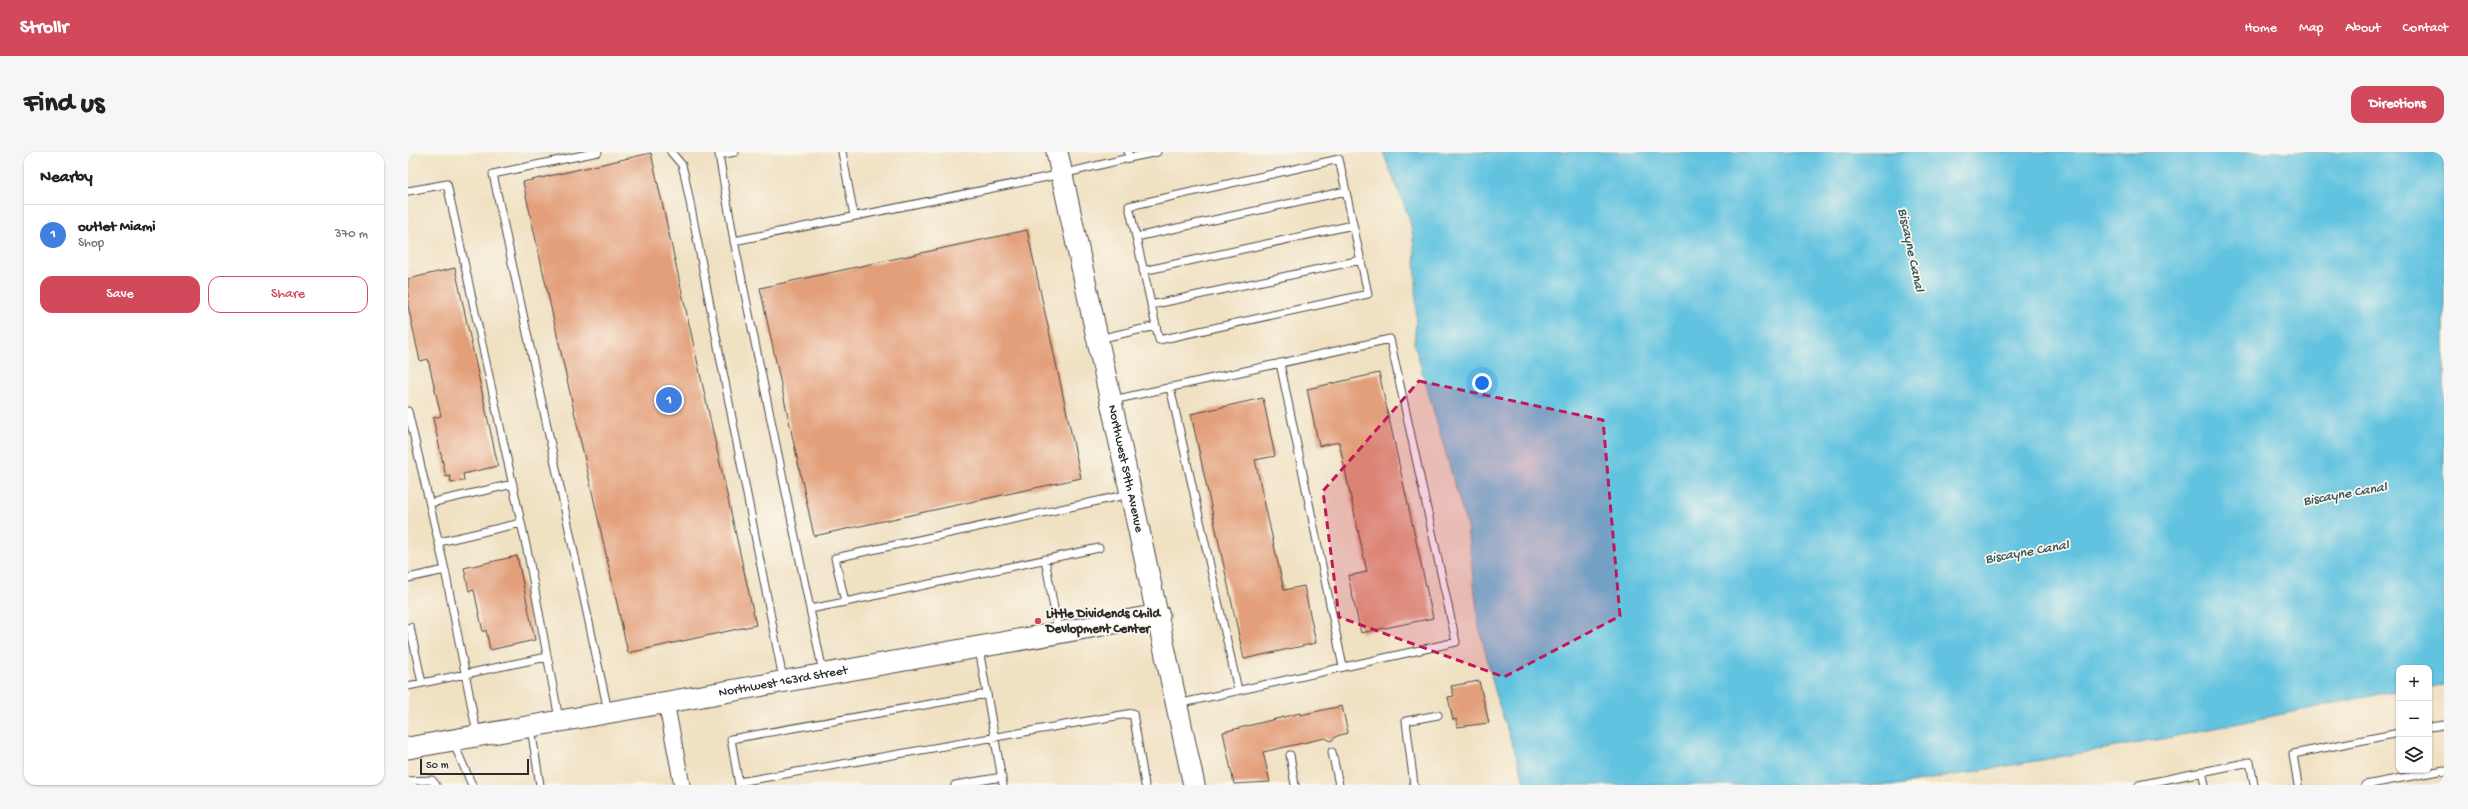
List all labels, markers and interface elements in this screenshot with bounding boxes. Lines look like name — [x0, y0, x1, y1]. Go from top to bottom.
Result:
text: Strollr — [20, 17, 68, 40]
text: Home — [2245, 20, 2277, 37]
text: Map — [2299, 20, 2323, 37]
text: About — [2345, 20, 2381, 37]
text: Contact — [2403, 20, 2448, 37]
button: Directions — [2351, 86, 2444, 123]
text: Find us — [24, 88, 104, 121]
text: Nearby — [40, 168, 93, 188]
water label: Biscayne Canal — [1893, 207, 1927, 294]
text: outlet Miami — [78, 218, 156, 236]
text: 1 — [50, 227, 56, 242]
text: 370 m — [335, 227, 368, 242]
text: Shop — [78, 236, 104, 251]
button: Save — [40, 276, 200, 313]
button: Share — [208, 276, 368, 313]
your location — [1472, 373, 1492, 393]
pin: 1 — [656, 385, 682, 415]
street label: Northwest 59th Avenue — [1104, 404, 1147, 534]
water label: Biscayne Canal — [2302, 479, 2389, 511]
water label: Biscayne Canal — [1984, 537, 2071, 569]
place label: Little Dividends Child Devlopment Center — [1045, 607, 1161, 638]
marker: Little Dividends Child Devlopment Center — [1033, 616, 1043, 626]
street label: Northwest 163rd Street — [717, 662, 851, 700]
map controls — [2396, 665, 2432, 773]
button: + — [2396, 665, 2432, 701]
button: − — [2396, 701, 2432, 737]
button: layers — [2396, 737, 2432, 773]
scale bar — [420, 757, 529, 776]
text: 50 m — [426, 760, 448, 772]

